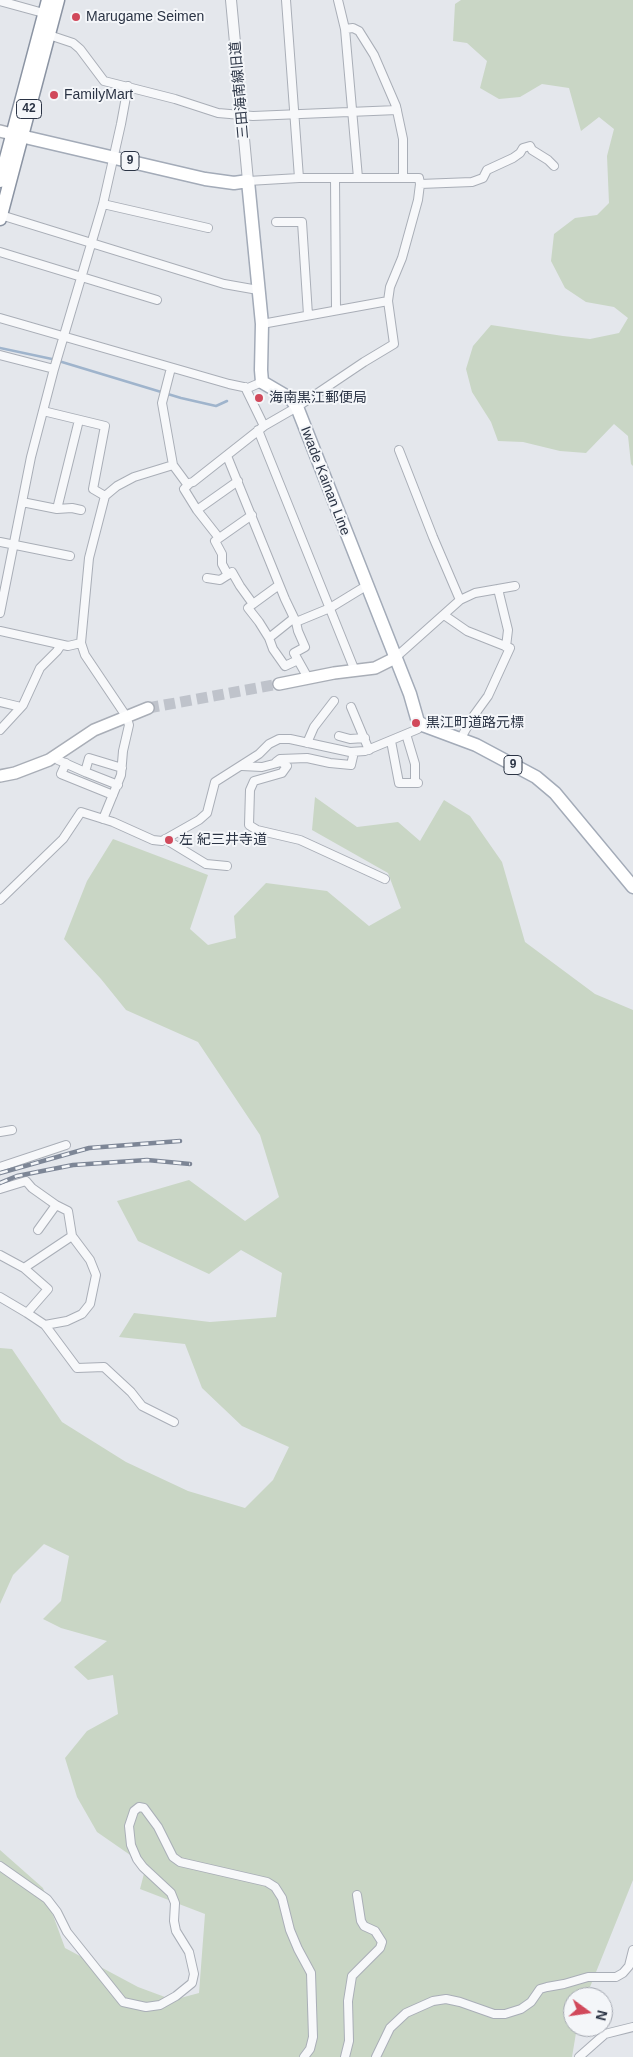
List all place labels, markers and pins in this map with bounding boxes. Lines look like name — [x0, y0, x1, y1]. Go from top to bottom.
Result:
place label: Marugame Seimen — [86, 9, 204, 25]
marker: Marugame Seimen — [70, 11, 82, 23]
place label: FamilyMart — [64, 87, 133, 103]
marker: FamilyMart — [48, 89, 60, 101]
place label: 海南黒江郵便局 — [269, 390, 367, 406]
marker: 海南黒江郵便局 — [253, 392, 265, 404]
place label: 黒江町道路元標 — [426, 715, 524, 731]
marker: 黒江町道路元標 — [410, 717, 422, 729]
place label: 左 紀三井寺道 — [179, 832, 267, 848]
marker: 左 紀三井寺道 — [163, 834, 175, 846]

